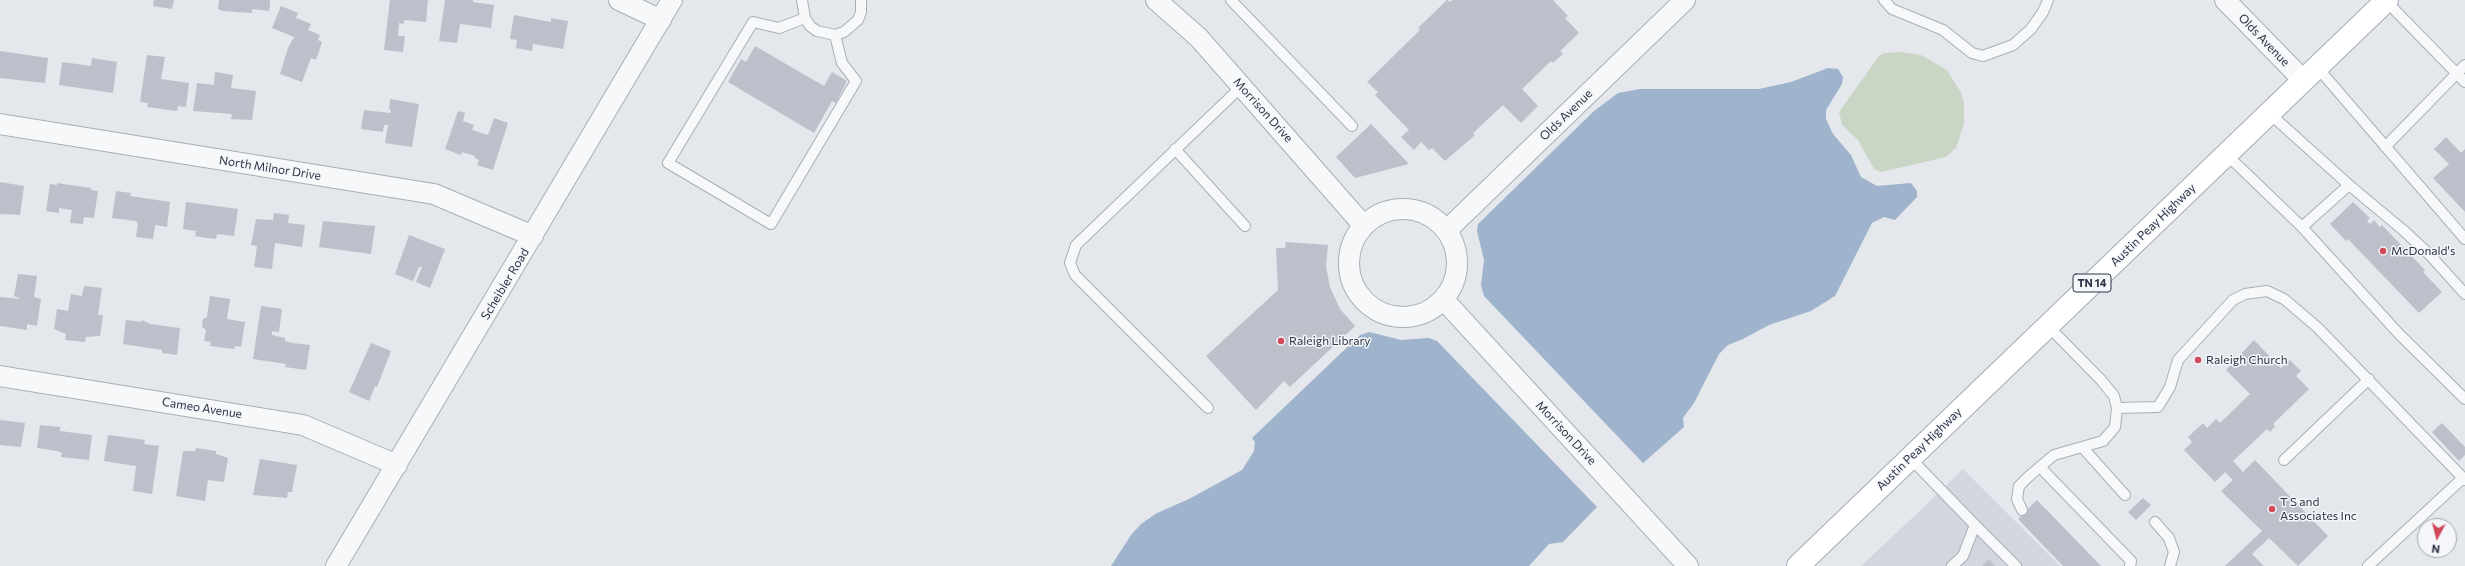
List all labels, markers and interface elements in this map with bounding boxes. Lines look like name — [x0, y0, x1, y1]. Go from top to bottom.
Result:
street label: Olds Avenue — [2235, 11, 2293, 69]
street label: Morrison Drive — [1230, 75, 1296, 145]
street label: Olds Avenue — [1537, 86, 1595, 144]
street label: North Milnor Drive — [218, 153, 322, 183]
street label: Austin Peay Highway — [2107, 181, 2199, 269]
place label: McDonald's — [2391, 244, 2455, 258]
street label: Scheibler Road — [478, 246, 532, 322]
marker: McDonald's — [2378, 246, 2388, 256]
road number: TN 14 — [2073, 274, 2111, 292]
place label: Raleigh Library — [1289, 334, 1370, 348]
marker: Raleigh Library — [1276, 336, 1286, 346]
place label: Raleigh Church — [2206, 353, 2288, 367]
marker: Raleigh Church — [2193, 355, 2203, 365]
street label: Cameo Avenue — [161, 395, 243, 421]
street label: Morrison Drive — [1533, 398, 1599, 468]
street label: Austin Peay Highway — [1873, 405, 1965, 493]
place label: T S and Associates Inc — [2280, 495, 2357, 523]
marker: T S and Associates Inc — [2267, 504, 2277, 514]
north arrow — [2417, 518, 2457, 558]
text: N — [2431, 542, 2441, 556]

